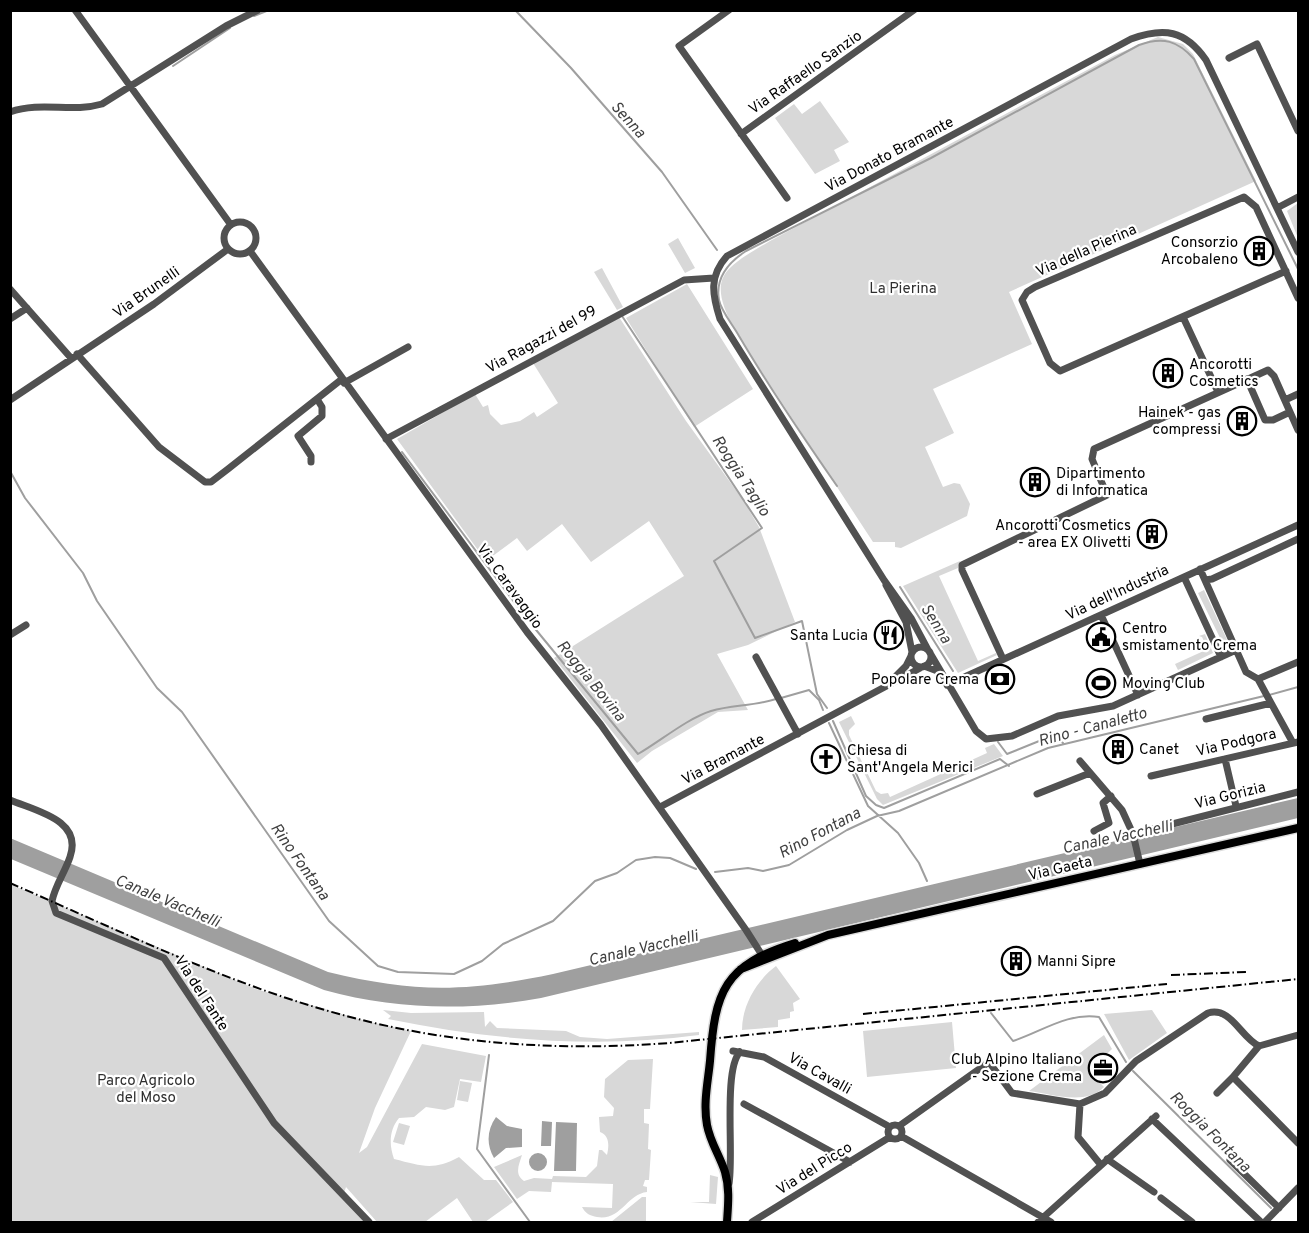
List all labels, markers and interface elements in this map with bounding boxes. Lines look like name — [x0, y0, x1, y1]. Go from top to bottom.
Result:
street label: Via Raffaello Sanzio — [746, 27, 866, 119]
water label: Senna — [606, 98, 650, 144]
street label: Via Donato Bramante — [822, 113, 957, 197]
street label: Via della Pierina — [1033, 221, 1140, 282]
place label: Consorzio Arcobaleno — [1161, 234, 1238, 270]
building icon: Consorzio Arcobaleno — [1243, 235, 1275, 267]
street label: Via Brunelli — [110, 263, 184, 323]
park label: La Pierina — [869, 280, 937, 299]
street label: Via Ragazzi del 99 — [483, 302, 600, 379]
place label: Ancorotti Cosmetics — [1189, 356, 1258, 392]
building icon: Ancorotti Cosmetics — [1152, 357, 1184, 389]
place label: Hainek - gas compressi — [1138, 404, 1221, 440]
building icon: Hainek - gas compressi — [1226, 405, 1258, 437]
water label: Roggia Taglio — [707, 432, 774, 521]
place label: Dipartimento di Informatica — [1056, 465, 1148, 501]
building icon: Dipartimento di Informatica — [1019, 466, 1051, 498]
place label: Ancorotti Cosmetics - area EX Olivetti — [995, 517, 1131, 553]
building icon: Ancorotti Cosmetics - area EX Olivetti — [1136, 518, 1168, 550]
street label: Via Caravaggio — [472, 541, 546, 633]
street label: Via dell'Industria — [1063, 561, 1172, 626]
water label: Senna — [915, 601, 956, 648]
restaurant icon: Santa Lucia — [873, 619, 905, 651]
place label: Centro smistamento Crema — [1122, 620, 1257, 656]
public building icon: Centro smistamento Crema — [1085, 621, 1117, 653]
place label: Santa Lucia — [790, 627, 868, 646]
water label: Roggia Bovina — [552, 637, 630, 726]
bank icon: Popolare Crema — [984, 663, 1016, 695]
sports icon: Moving Club — [1085, 667, 1117, 699]
place label: Popolare Crema — [871, 671, 979, 690]
place label: Moving Club — [1122, 675, 1205, 694]
water label: Rino - Canaletto — [1036, 704, 1149, 752]
street label: Via Podgora — [1194, 725, 1278, 762]
street label: Via Bramante — [679, 731, 768, 790]
building icon: Canet — [1102, 733, 1134, 765]
place label: Canet — [1139, 741, 1179, 760]
place label: Chiesa di Sant'Angela Merici — [847, 742, 973, 778]
church icon: Chiesa di Sant'Angela Merici — [810, 743, 842, 775]
street label: Via Gorizia — [1193, 778, 1268, 814]
water label: Rino Fontana — [775, 803, 865, 864]
water label: Canale Vacchelli — [1061, 816, 1175, 859]
water label: Rino Fontana — [265, 820, 334, 905]
street label: Via Gaeta — [1027, 853, 1094, 886]
water label: Canale Vacchelli — [112, 871, 224, 933]
water label: Canale Vacchelli — [587, 926, 701, 971]
building icon: Manni Sipre — [1000, 945, 1032, 977]
street label: Via del Fante — [169, 953, 232, 1035]
place label: Manni Sipre — [1037, 953, 1116, 972]
street label: Via Cavalli — [784, 1049, 854, 1099]
place label: Club Alpino Italiano - Sezione Crema — [951, 1051, 1082, 1087]
office icon: Club Alpino Italiano - Sezione Crema — [1087, 1052, 1119, 1084]
park label: Parco Agricolo del Moso — [97, 1072, 195, 1108]
water label: Roggia Fontana — [1165, 1088, 1255, 1178]
street label: Via del Picco — [773, 1138, 856, 1200]

